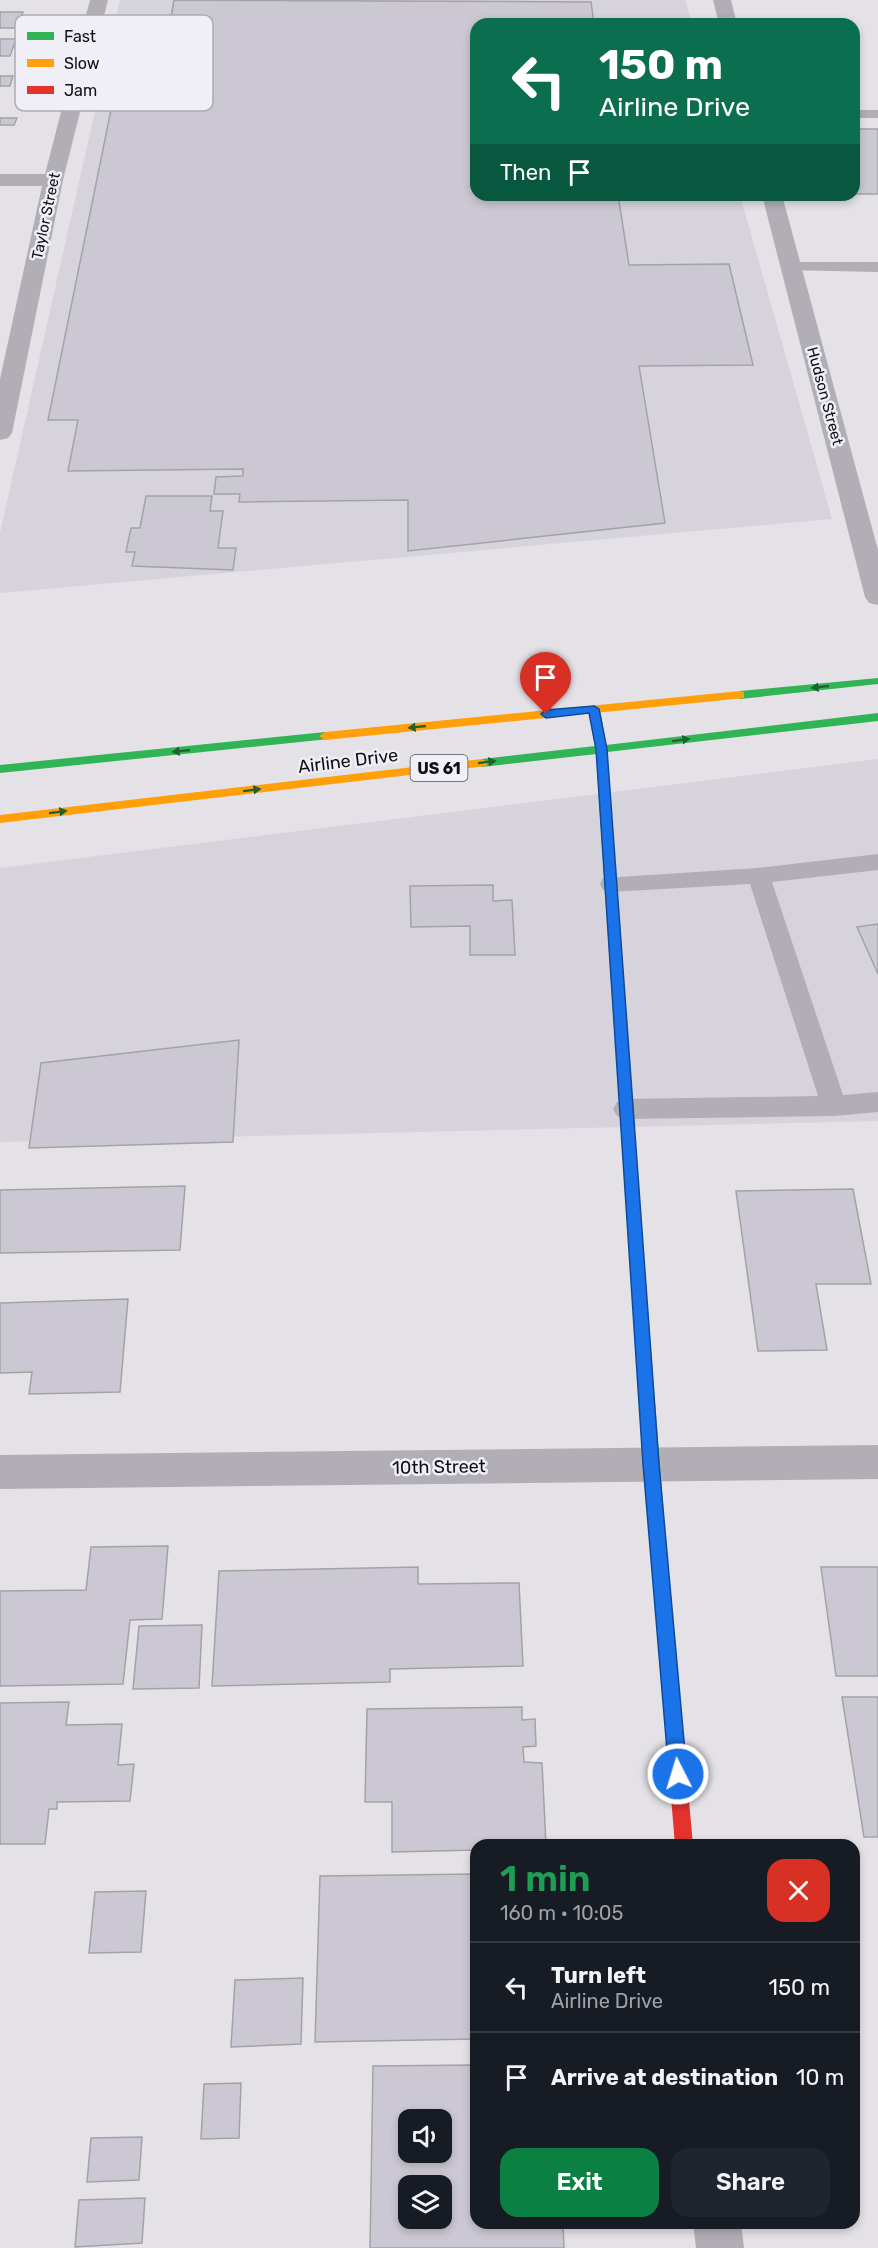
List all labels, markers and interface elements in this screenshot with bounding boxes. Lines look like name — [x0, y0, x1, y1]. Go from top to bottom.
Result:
legend — [15, 15, 213, 111]
text: Fast — [64, 27, 96, 46]
text: 150 m — [599, 40, 723, 90]
icon: left — [500, 42, 578, 120]
text: Slow — [64, 54, 100, 73]
text: Jam — [64, 81, 97, 100]
text: Airline Drive — [599, 91, 750, 123]
icon: arrive — [563, 156, 596, 189]
text: Then — [500, 159, 551, 186]
street label: Taylor Street — [28, 171, 64, 261]
street label: Hudson Street — [803, 345, 847, 447]
pin — [520, 652, 571, 714]
icon: arrive — [529, 661, 562, 694]
one-way arrow — [810, 682, 829, 692]
one-way arrow — [407, 722, 426, 732]
one-way arrow — [671, 735, 690, 745]
street label: Airline Drive — [297, 744, 399, 778]
one-way arrow — [171, 746, 190, 756]
road number: US 61 — [410, 755, 468, 781]
one-way arrow — [478, 758, 497, 767]
one-way arrow — [242, 785, 261, 795]
one-way arrow — [49, 808, 68, 817]
street label: 10th Street — [392, 1455, 486, 1479]
position arrow — [646, 1742, 710, 1806]
text: 1 min — [500, 1857, 591, 1900]
button: close — [767, 1859, 830, 1922]
text: 160 m · 10:05 — [500, 1901, 623, 1925]
text: Turn left — [551, 1962, 646, 1989]
icon: left — [500, 1971, 533, 2004]
text: 150 m — [769, 1974, 830, 2001]
text: Airline Drive — [551, 1989, 663, 2013]
icon: arrive — [500, 2061, 533, 2094]
text: Arrive at destination — [551, 2064, 778, 2091]
text: 10 m — [796, 2064, 844, 2091]
map controls — [398, 2109, 452, 2229]
button: sound — [398, 2109, 452, 2163]
button: Exit — [500, 2148, 659, 2217]
button: Share — [671, 2148, 830, 2217]
button: layers — [398, 2175, 452, 2229]

